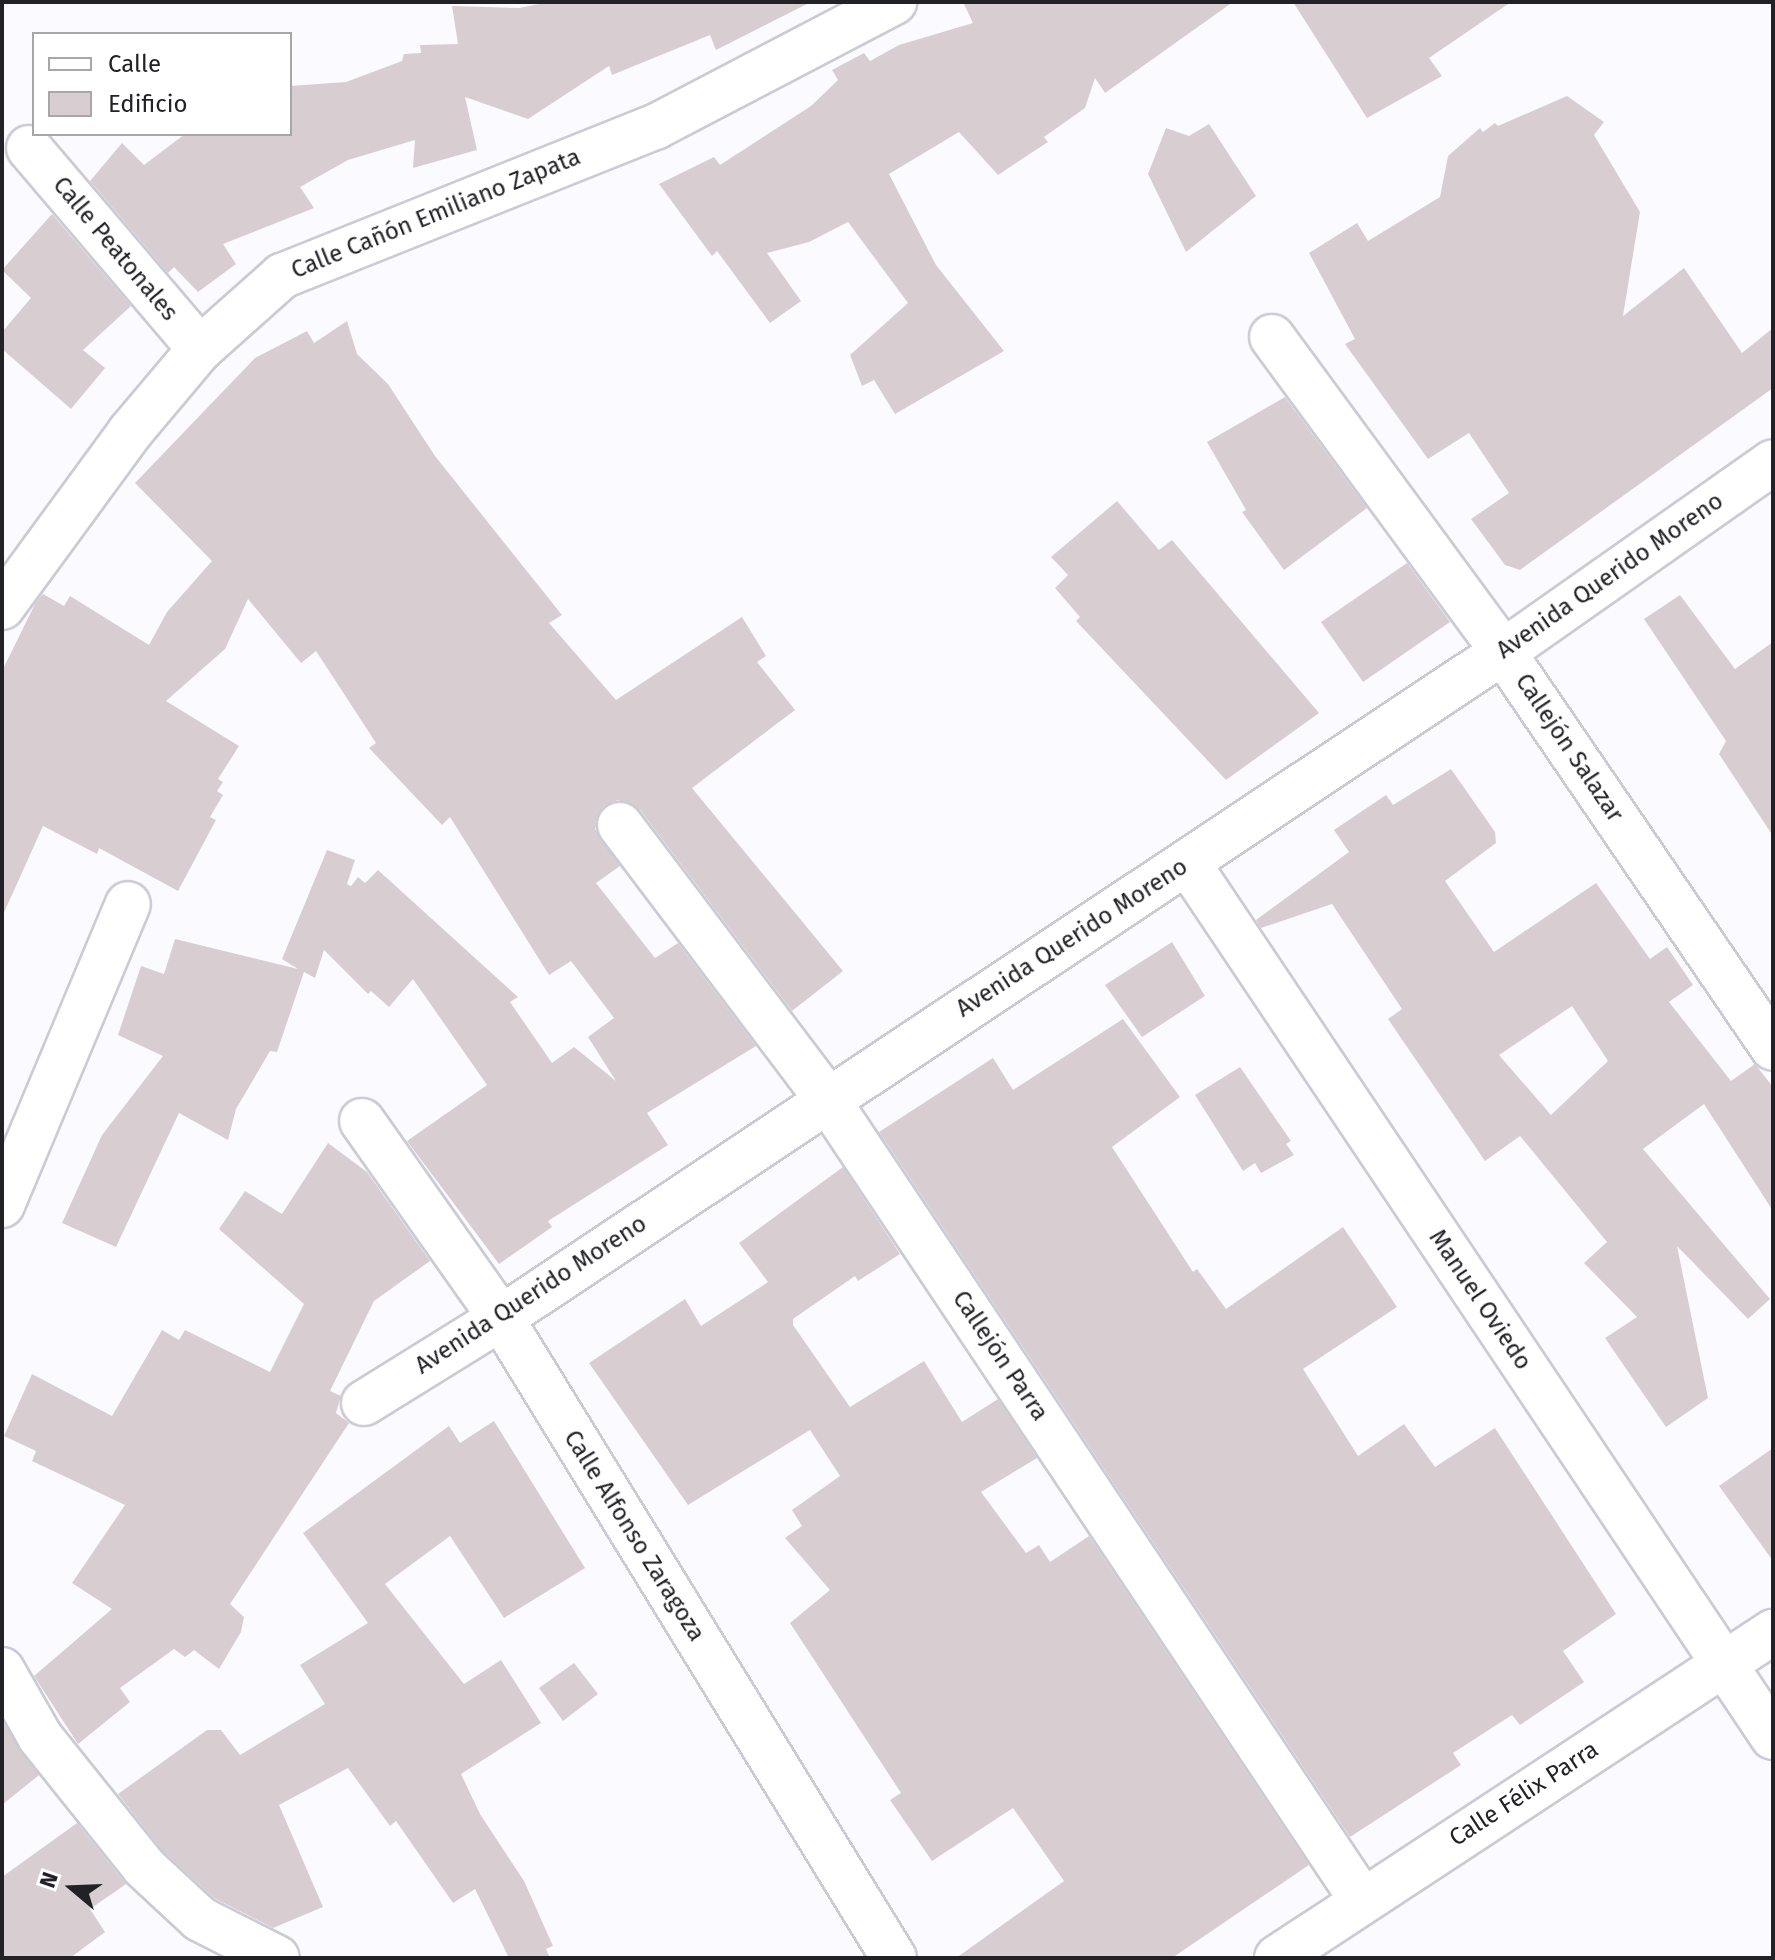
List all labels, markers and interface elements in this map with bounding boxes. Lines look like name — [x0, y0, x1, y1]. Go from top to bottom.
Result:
legend — [32, 32, 292, 136]
text: Calle — [108, 50, 161, 78]
text: Edificio — [108, 90, 188, 118]
street label: Calle Cañón Emiliano Zapata — [287, 143, 585, 285]
street label: Calle Peatonales — [46, 171, 184, 327]
street label: Avenida Querido Moreno — [1491, 487, 1729, 665]
street label: Callejón Salazar — [1509, 668, 1629, 828]
street label: Avenida Querido Moreno — [951, 852, 1193, 1024]
street label: Avenida Querido Moreno — [410, 1209, 652, 1381]
street label: Manuel Oviedo — [1423, 1224, 1537, 1376]
street label: Callejón Parra — [946, 1286, 1054, 1426]
street label: Calle Alfonso Zaragoza — [557, 1425, 711, 1647]
street label: Calle Félix Parra — [1444, 1735, 1604, 1853]
north arrow — [32, 1848, 112, 1928]
text: N — [34, 1869, 64, 1891]

